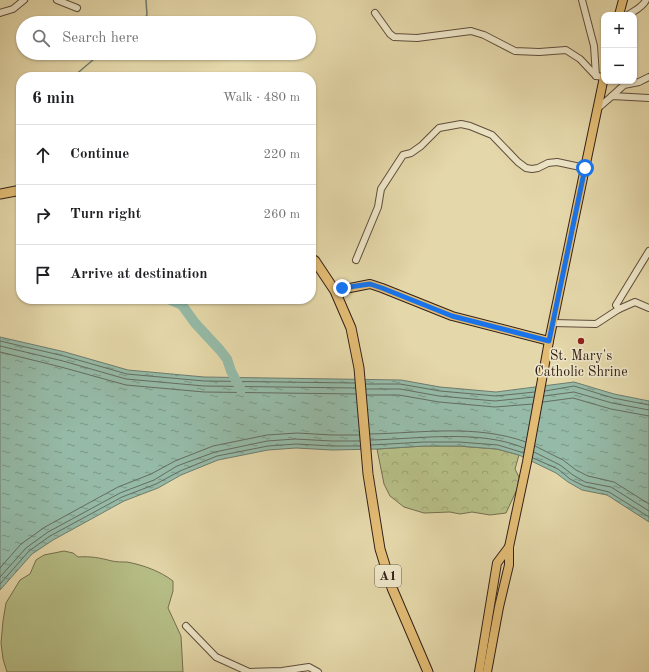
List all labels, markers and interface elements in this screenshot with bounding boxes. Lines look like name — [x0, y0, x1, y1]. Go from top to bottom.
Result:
map controls — [601, 12, 637, 84]
button: + — [601, 12, 637, 48]
search box — [16, 16, 316, 60]
icon: search — [30, 27, 52, 49]
text: Search here — [62, 31, 139, 46]
button: − — [601, 48, 637, 84]
text: 6 min — [32, 90, 75, 107]
text: Walk · 480 m — [223, 91, 300, 104]
icon: ahead — [32, 144, 54, 166]
text: Continue — [70, 147, 129, 162]
text: 220 m — [263, 148, 300, 161]
route start — [576, 159, 594, 177]
icon: right — [32, 204, 54, 226]
text: Turn right — [70, 207, 141, 222]
text: 260 m — [263, 208, 300, 221]
icon: arrive — [32, 264, 54, 286]
text: Arrive at destination — [70, 267, 208, 282]
route end — [333, 279, 351, 297]
marker: St. Mary's Catholic Shrine — [576, 336, 586, 346]
place label: St. Mary's Catholic Shrine — [534, 349, 628, 379]
road number: A1 — [375, 565, 401, 587]

